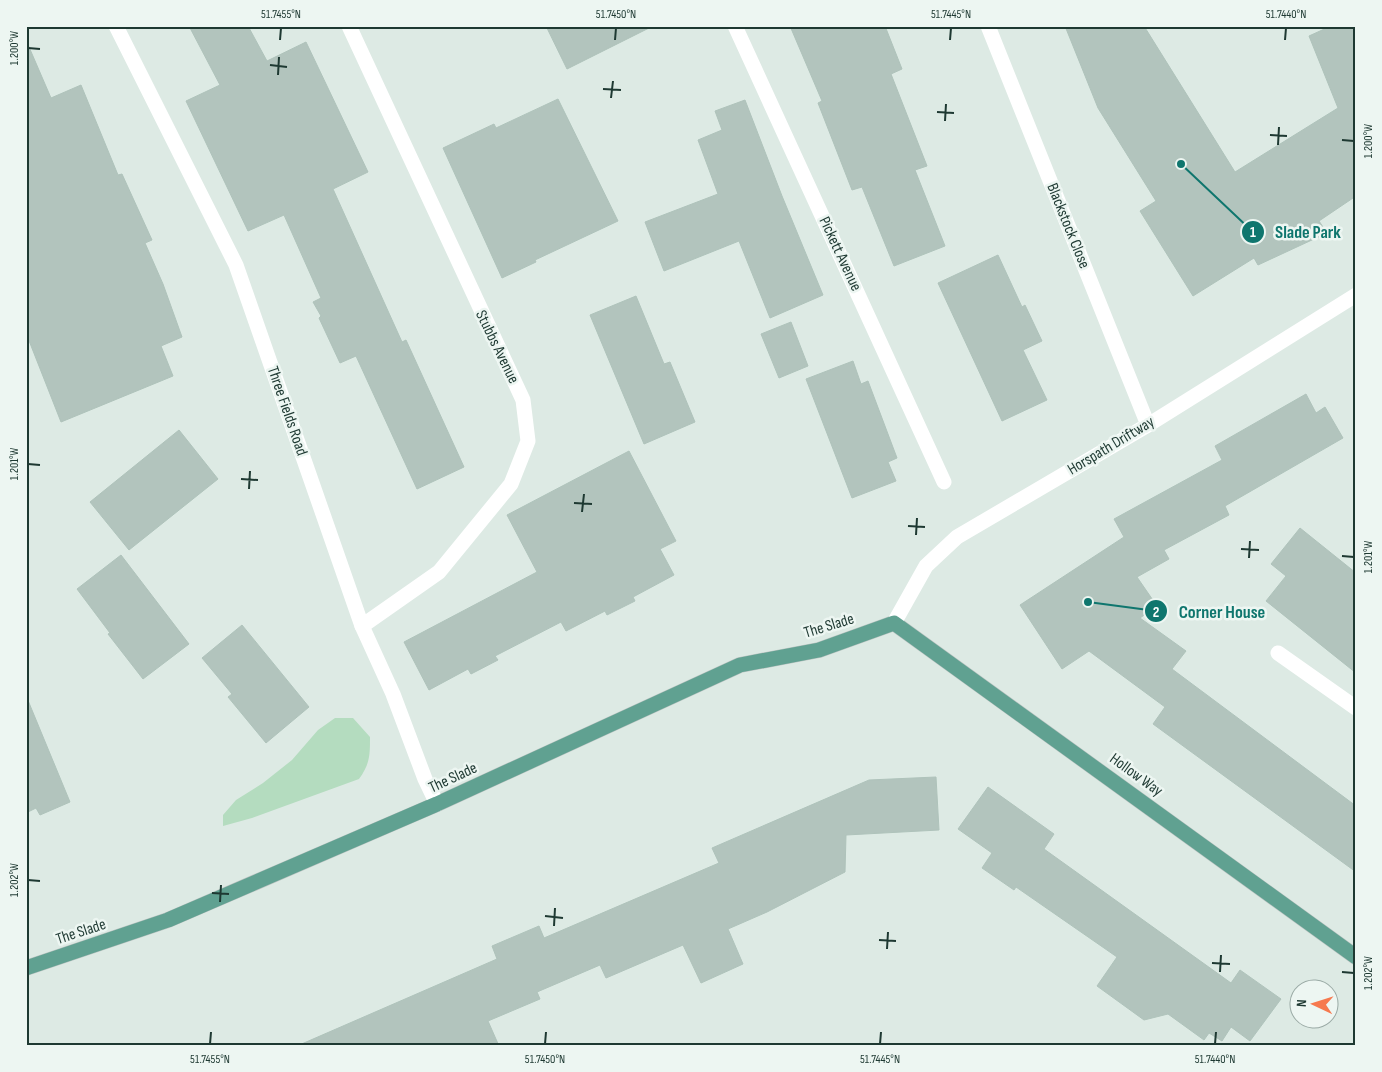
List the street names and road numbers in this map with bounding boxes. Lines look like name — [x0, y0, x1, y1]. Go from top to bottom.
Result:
street label: Blackstock Close — [1042, 181, 1094, 271]
street label: Pickett Avenue — [815, 214, 865, 294]
street label: Stubbs Avenue — [471, 307, 523, 387]
street label: Three Fields Road — [263, 364, 311, 458]
street label: Horspath Driftway — [1064, 413, 1158, 479]
street label: The Slade — [802, 609, 856, 643]
street label: Hollow Way — [1106, 749, 1166, 801]
street label: The Slade — [426, 759, 480, 797]
street label: The Slade — [54, 915, 108, 949]

